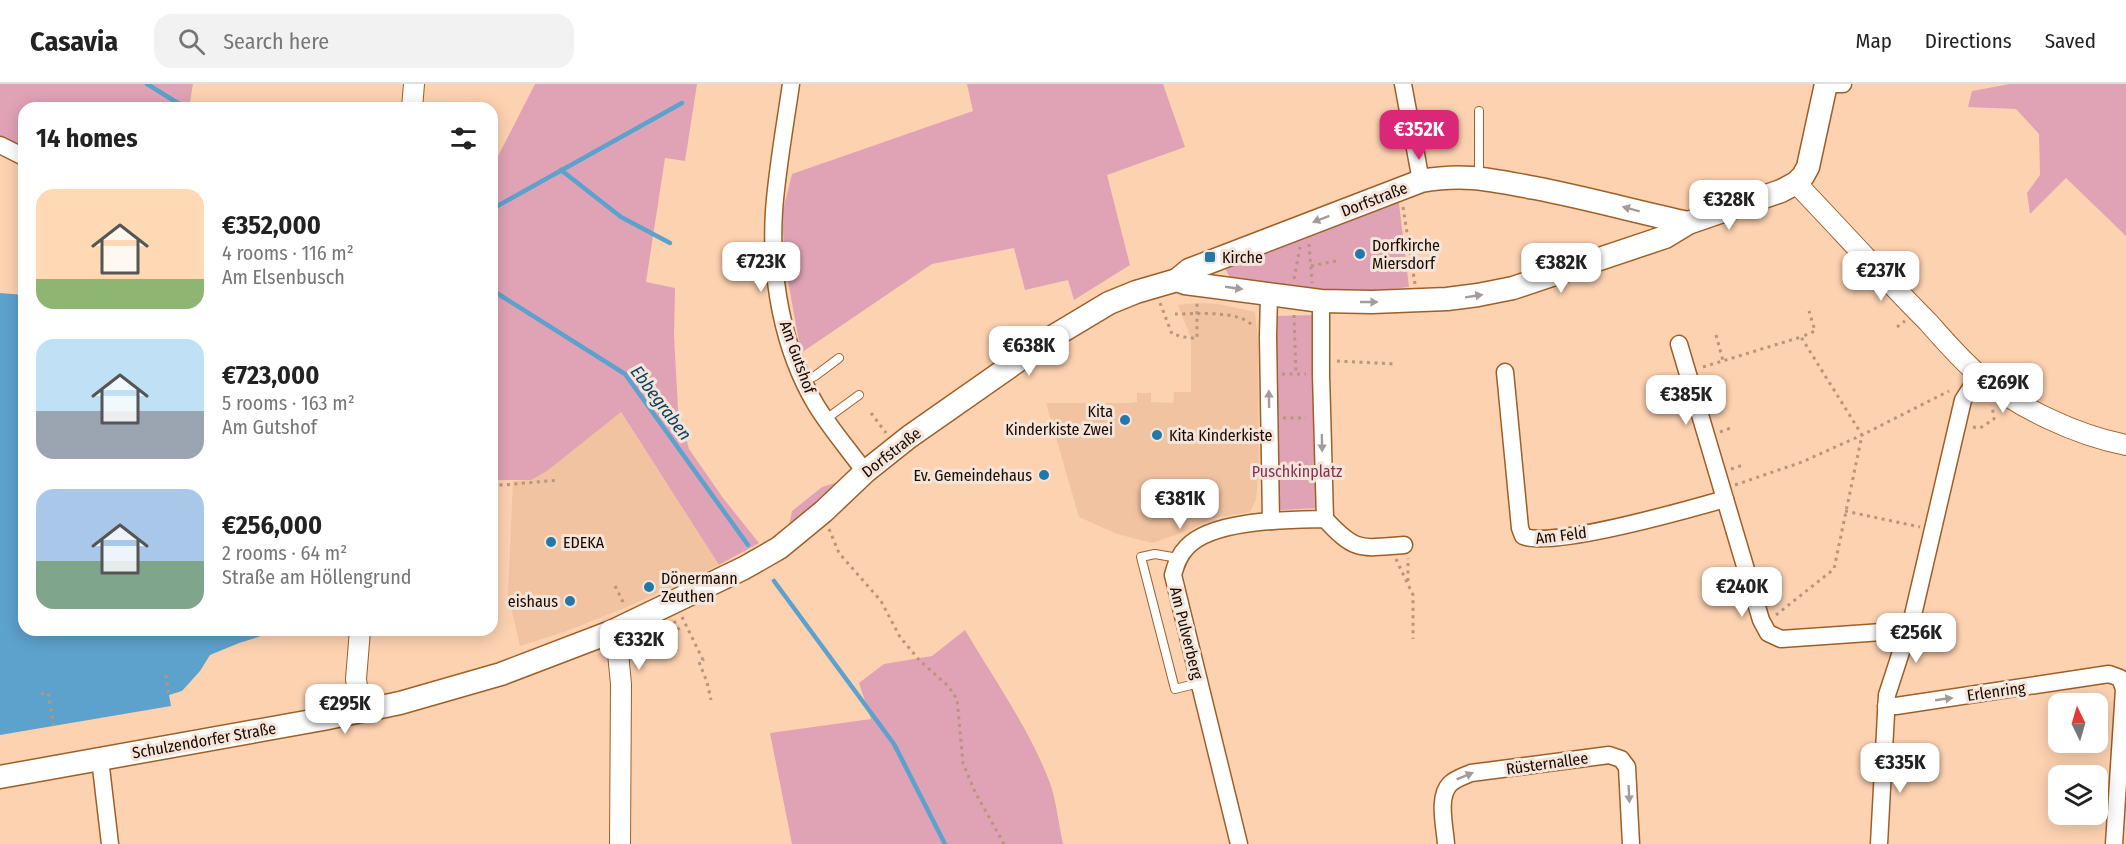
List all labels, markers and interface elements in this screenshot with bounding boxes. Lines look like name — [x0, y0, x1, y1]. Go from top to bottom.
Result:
search box — [154, 14, 574, 68]
text: Casavia — [30, 25, 118, 58]
icon: search — [175, 25, 208, 58]
text: Search here — [223, 28, 329, 55]
text: Map — [1855, 28, 1892, 54]
text: Directions — [1925, 28, 2012, 54]
text: Saved — [2045, 28, 2096, 54]
pin: €352K — [1377, 110, 1461, 161]
text: €352K — [1394, 117, 1444, 141]
icon: filters — [447, 122, 480, 155]
text: 14 homes — [36, 123, 138, 154]
street label: Dorfstraße — [1338, 178, 1410, 221]
pin: €328K — [1687, 180, 1771, 231]
text: €328K — [1703, 187, 1755, 211]
one-way arrow — [1622, 204, 1640, 213]
text: €352,000 — [222, 210, 321, 241]
icon: home — [84, 213, 156, 285]
one-way arrow — [1312, 215, 1330, 224]
place label: Dorfkirche Miersdorf — [1372, 236, 1440, 273]
text: 4 rooms · 116 m² — [222, 241, 354, 265]
pin: €723K — [719, 242, 803, 293]
pin: €382K — [1519, 243, 1603, 294]
marker: Dorfkirche Miersdorf — [1353, 247, 1367, 261]
place label: Kirche — [1222, 248, 1263, 267]
text: €723K — [736, 249, 786, 273]
marker: Kirche — [1203, 250, 1217, 264]
text: €382K — [1535, 250, 1587, 274]
pin: €237K — [1839, 251, 1923, 302]
text: €237K — [1856, 258, 1906, 282]
text: Am Elsenbusch — [222, 265, 345, 289]
one-way arrow — [1225, 284, 1244, 293]
one-way arrow — [1465, 291, 1484, 300]
one-way arrow — [1359, 297, 1378, 307]
street label: Am Gutshof — [776, 318, 820, 397]
pin: €638K — [987, 326, 1071, 377]
text: €638K — [1003, 333, 1055, 357]
text: €723,000 — [222, 360, 319, 391]
water label: Ebbegraben — [626, 361, 696, 445]
icon: home — [84, 363, 156, 435]
pin: €269K — [1961, 363, 2045, 414]
text: €269K — [1977, 370, 2029, 394]
pin: €385K — [1644, 375, 1728, 426]
text: €385K — [1660, 382, 1712, 406]
one-way arrow — [1264, 390, 1274, 409]
text: 5 rooms · 163 m² — [222, 391, 355, 415]
place label: Kita Kinderkiste Zwei — [1005, 402, 1113, 439]
marker: Kita Kinderkiste Zwei — [1118, 413, 1132, 427]
text: Am Gutshof — [222, 415, 317, 439]
street label: Dorfstraße — [858, 423, 925, 481]
place label: Kita Kinderkiste — [1169, 426, 1273, 445]
marker: Kita Kinderkiste — [1150, 428, 1164, 442]
one-way arrow — [1317, 434, 1327, 453]
park label: Puschkinplatz — [1252, 462, 1342, 481]
place label: Ev. Gemeindehaus — [913, 466, 1032, 485]
marker: Ev. Gemeindehaus — [1037, 468, 1051, 482]
pin: €381K — [1138, 479, 1222, 530]
text: €381K — [1155, 486, 1205, 510]
text: €256,000 — [222, 510, 322, 541]
icon: home — [84, 513, 156, 585]
street label: Am Feld — [1534, 523, 1588, 548]
place label: EDEKA — [563, 533, 605, 552]
marker: EDEKA — [544, 535, 558, 549]
text: 2 rooms · 64 m² — [222, 541, 347, 565]
text: Straße am Höllengrund — [222, 565, 411, 589]
pin: €240K — [1700, 567, 1784, 618]
place label: Dönermann Zeuthen — [661, 569, 738, 606]
text: €240K — [1716, 574, 1768, 598]
marker: Dönermann Zeuthen — [642, 580, 656, 594]
street label: Am Pulverberg — [1166, 585, 1207, 682]
place label: eishaus — [508, 592, 558, 611]
marker: eishaus — [563, 594, 577, 608]
pin: €256K — [1874, 613, 1958, 664]
pin: €332K — [597, 620, 681, 671]
text: €256K — [1890, 620, 1942, 644]
text: €332K — [614, 627, 664, 651]
street label: Erlenring — [1966, 678, 2027, 705]
pin: €295K — [303, 684, 387, 735]
text: €295K — [319, 691, 371, 715]
north arrow — [2048, 693, 2108, 753]
map controls — [2048, 693, 2108, 825]
one-way arrow — [1934, 694, 1953, 703]
street label: Schulzendorfer Straße — [131, 718, 278, 762]
pin: €335K — [1858, 743, 1942, 794]
street label: Rüsternallee — [1505, 748, 1589, 779]
text: €335K — [1874, 750, 1926, 774]
button: layers — [2048, 765, 2108, 825]
one-way arrow — [1457, 771, 1475, 781]
one-way arrow — [1624, 784, 1633, 803]

